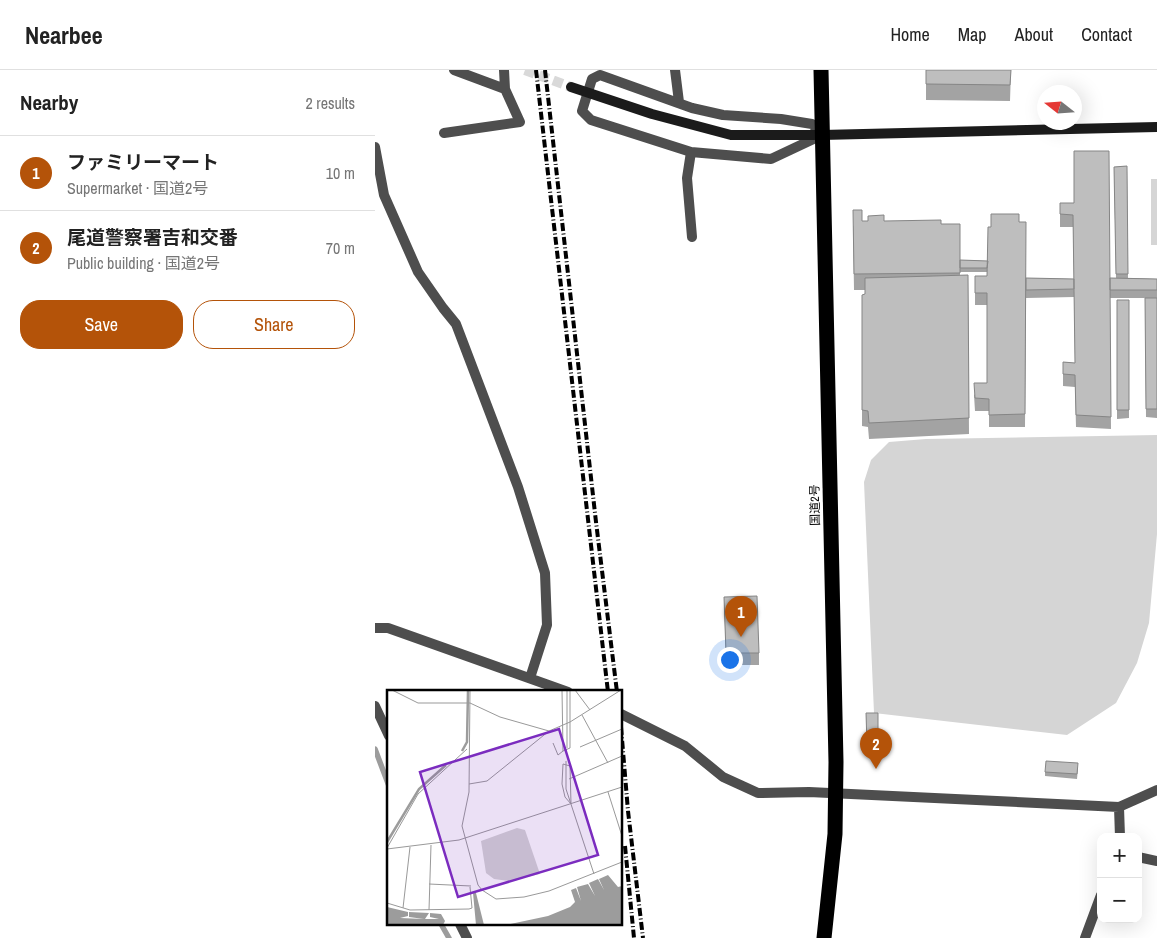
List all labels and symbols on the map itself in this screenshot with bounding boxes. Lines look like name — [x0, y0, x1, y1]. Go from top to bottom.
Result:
north arrow — [1037, 85, 1082, 130]
street label: 国道2号 — [807, 484, 823, 526]
pin: 1 — [725, 596, 757, 637]
your location — [717, 647, 743, 673]
inset map — [387, 690, 623, 926]
pin: 2 — [860, 728, 892, 769]

